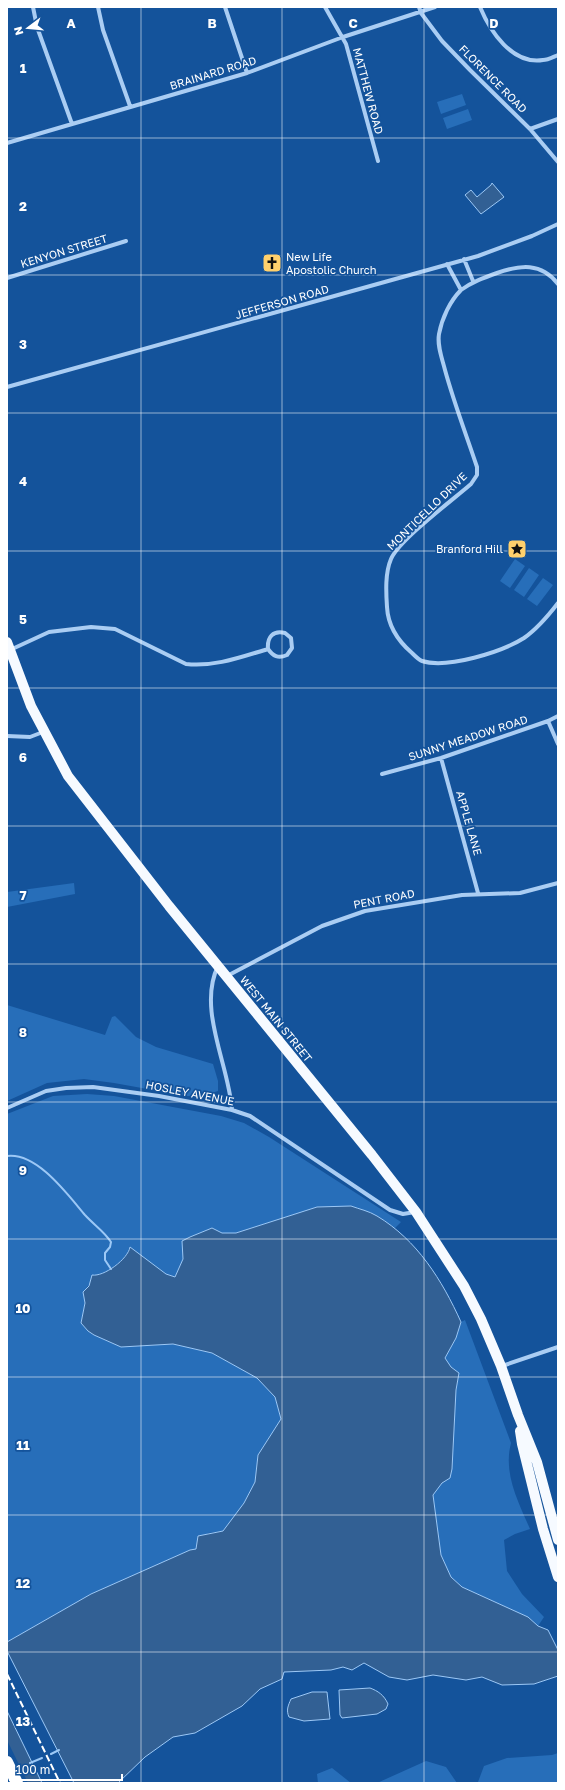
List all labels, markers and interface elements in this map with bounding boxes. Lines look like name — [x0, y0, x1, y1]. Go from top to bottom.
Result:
north arrow — [8, 8, 48, 48]
text: A — [66, 15, 76, 31]
text: B — [207, 15, 217, 31]
text: C — [348, 15, 358, 31]
text: D — [489, 15, 499, 31]
text: N — [11, 25, 25, 37]
street label: FLORENCE ROAD — [457, 42, 530, 115]
street label: MATTHEW ROAD — [351, 46, 386, 136]
street label: BRAINARD ROAD — [168, 53, 258, 92]
text: 1 — [20, 60, 27, 76]
text: 2 — [19, 198, 27, 214]
street label: KENYON STREET — [19, 231, 109, 270]
place label: New Life Apostolic Church — [286, 250, 377, 276]
church icon: New Life Apostolic Church — [261, 252, 283, 274]
street label: JEFFERSON ROAD — [234, 282, 330, 321]
text: 3 — [19, 336, 27, 352]
street label: MONTICELLO DRIVE — [384, 469, 470, 552]
text: 4 — [19, 473, 27, 489]
place icon: Branford Hill — [506, 538, 528, 560]
place label: Branford Hill — [436, 542, 503, 555]
text: 5 — [19, 611, 27, 627]
street label: SUNNY MEADOW ROAD — [407, 712, 529, 763]
text: 6 — [19, 749, 27, 765]
street label: APPLE LANE — [454, 789, 485, 857]
street label: PENT ROAD — [352, 886, 416, 911]
text: 7 — [19, 887, 27, 903]
street label: WEST MAIN STREET — [238, 973, 315, 1064]
text: 8 — [19, 1024, 27, 1040]
street label: HOSLEY AVENUE — [145, 1078, 236, 1108]
text: 9 — [19, 1162, 27, 1178]
text: 10 — [15, 1300, 31, 1316]
text: 11 — [16, 1437, 30, 1453]
text: 12 — [16, 1575, 30, 1591]
text: 13 — [16, 1713, 30, 1729]
scale bar — [10, 1756, 122, 1782]
text: 100 m — [16, 1762, 50, 1777]

